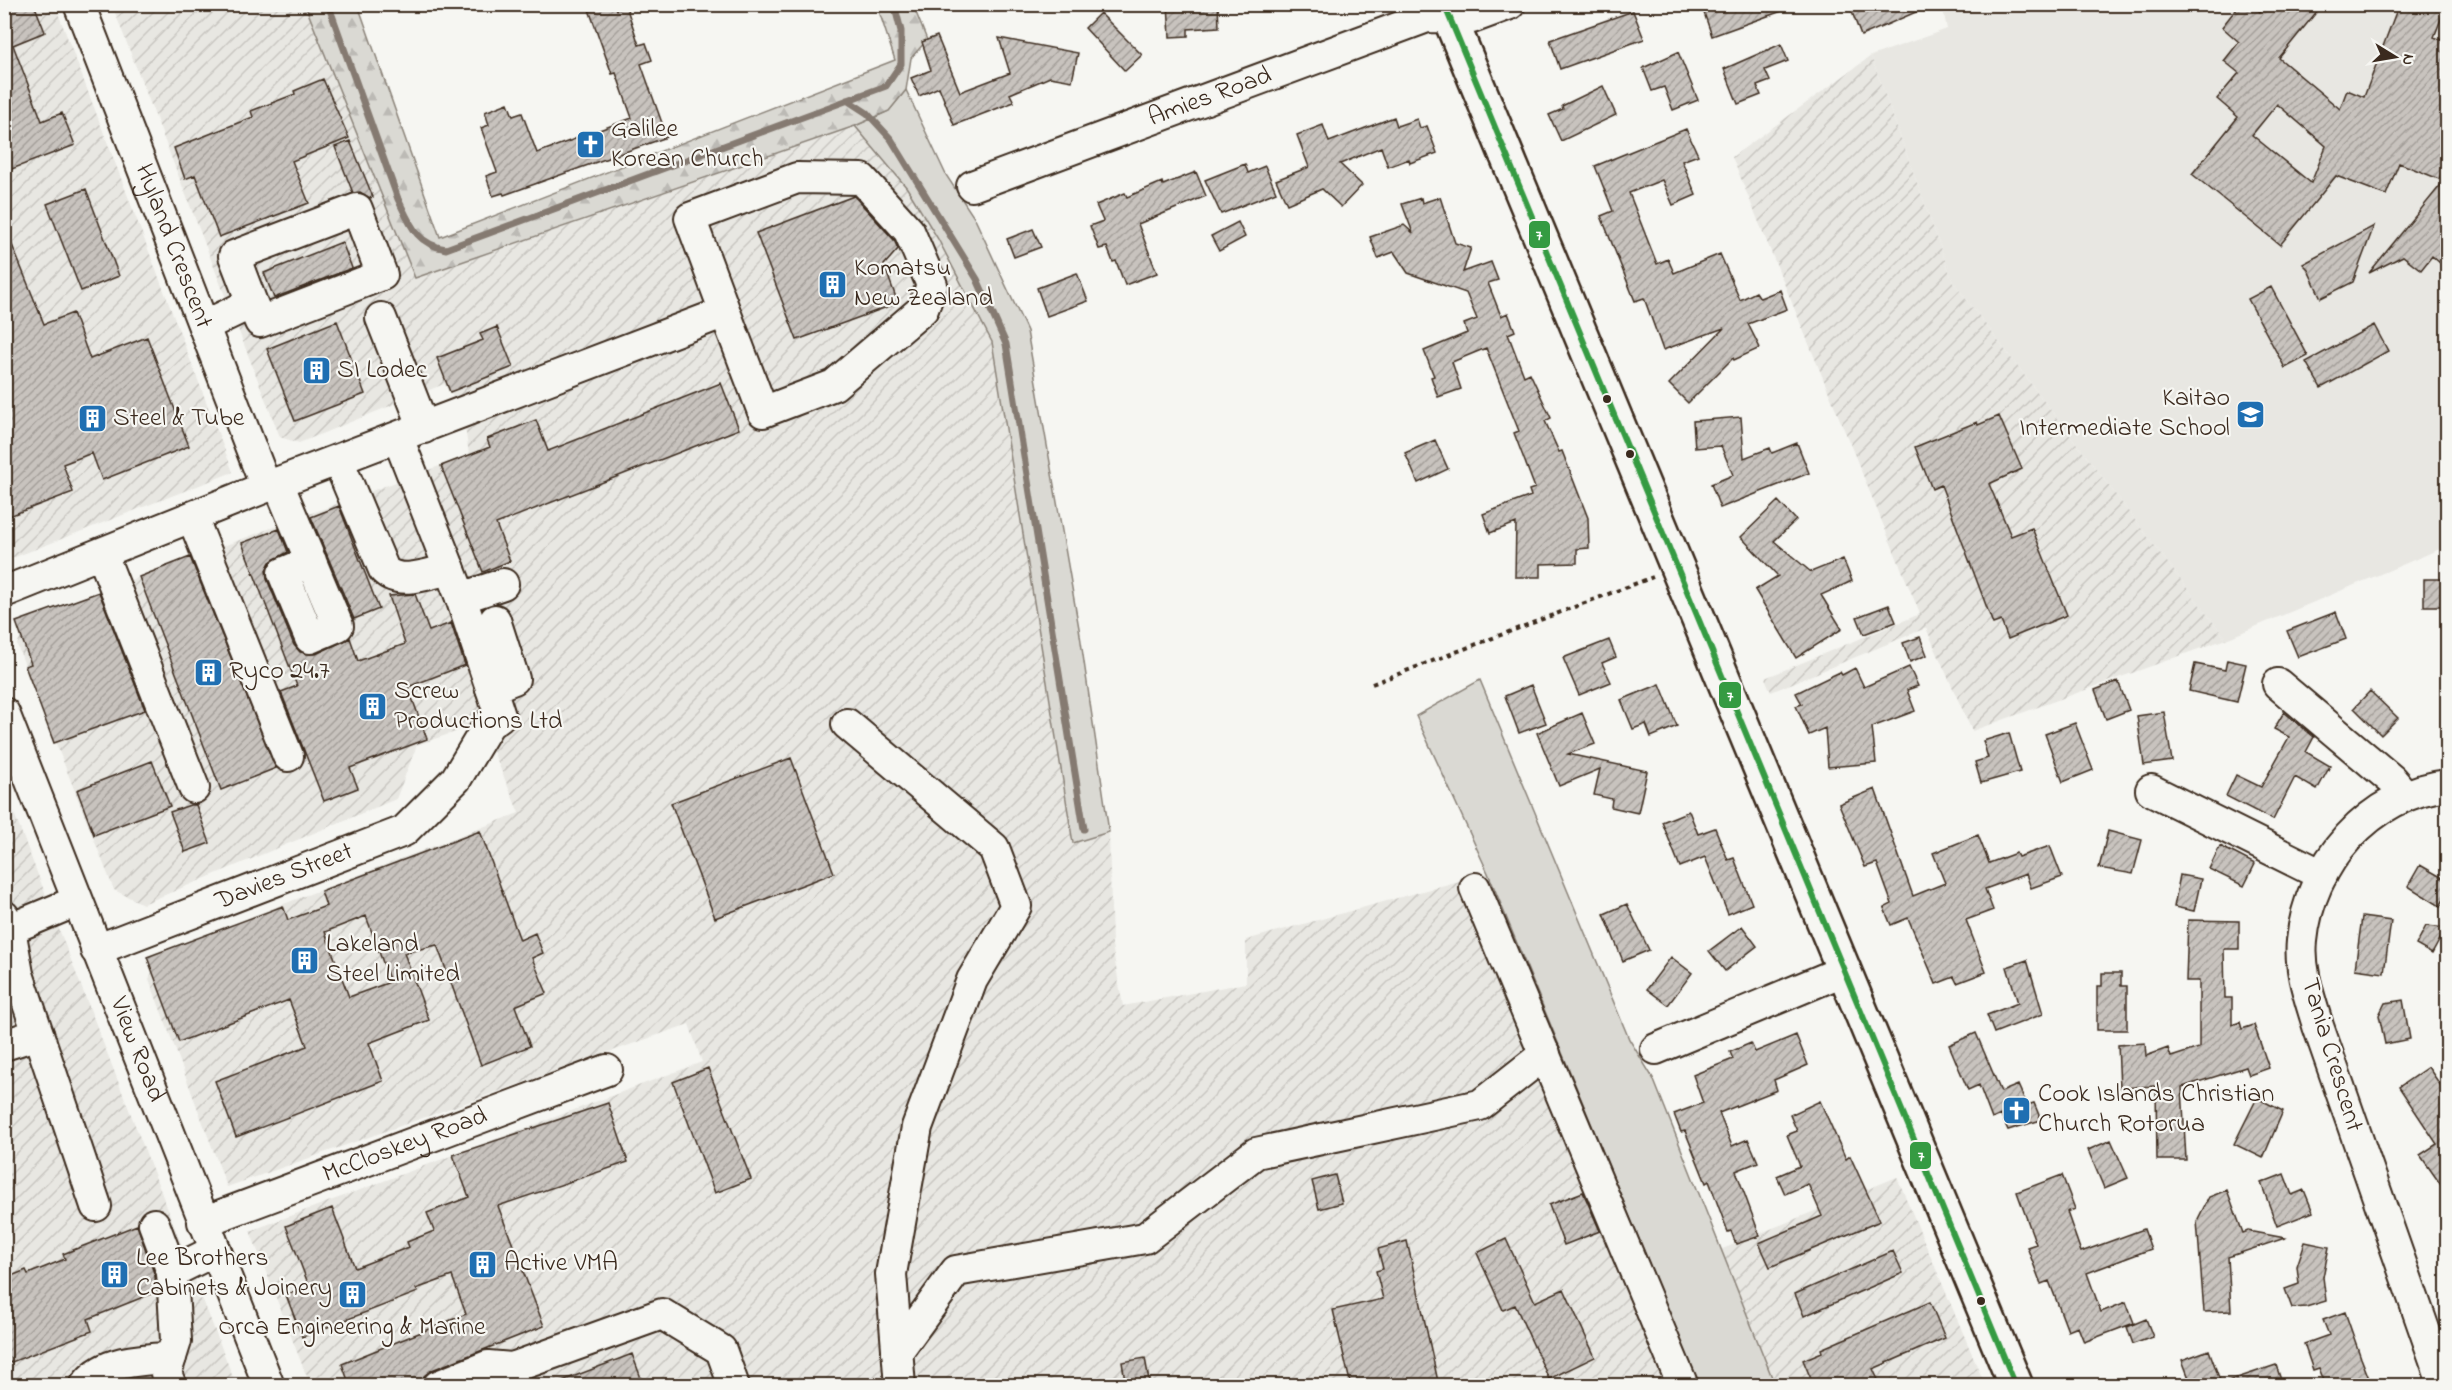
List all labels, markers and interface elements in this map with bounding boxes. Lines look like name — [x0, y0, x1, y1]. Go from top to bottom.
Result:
north arrow — [2365, 27, 2425, 87]
text: N — [2395, 52, 2421, 67]
street label: Amies Road — [1143, 57, 1277, 138]
place label: Galilee Korean Church — [611, 111, 764, 179]
church icon: Galilee Korean Church — [574, 129, 606, 161]
street label: Hyland Crescent — [124, 158, 222, 335]
line badge: 7 — [1528, 220, 1551, 249]
text: 7 — [1536, 224, 1543, 248]
place label: Komatsu New Zealand — [854, 250, 993, 318]
building icon: Komatsu New Zealand — [817, 268, 849, 300]
place label: SI Lodec — [337, 352, 428, 390]
building icon: SI Lodec — [300, 355, 332, 387]
place label: Kaitao Intermediate School — [2019, 380, 2230, 448]
unlabelled marker — [1601, 393, 1613, 405]
school or university icon: Kaitao Intermediate School — [2235, 398, 2267, 430]
place label: Steel & Tube — [113, 400, 245, 438]
building icon: Steel & Tube — [76, 403, 108, 435]
unlabelled marker — [1624, 448, 1636, 460]
place label: Ryco 24.7 — [229, 653, 330, 691]
building icon: Ryco 24.7 — [192, 656, 224, 688]
place label: Screw Productions Ltd — [394, 673, 563, 741]
line badge: 7 — [1718, 681, 1742, 709]
text: 7 — [1727, 685, 1734, 709]
building icon: Screw Productions Ltd — [357, 691, 389, 723]
street label: Davies Street — [209, 833, 359, 921]
place label: Lakeland Steel Limited — [326, 926, 460, 994]
building icon: Lakeland Steel Limited — [289, 944, 321, 976]
street label: Tania Crescent — [2290, 973, 2372, 1137]
street label: View Road — [98, 991, 175, 1108]
place label: Cook Islands Christian Church Rotorua — [2038, 1076, 2274, 1144]
church icon: Cook Islands Christian Church Rotorua — [2001, 1094, 2033, 1126]
street label: McCloskey Road — [317, 1097, 493, 1194]
line badge: 7 — [1909, 1141, 1932, 1170]
text: 7 — [1918, 1145, 1925, 1169]
place label: Lee Brothers Cabinets & Joinery — [136, 1240, 332, 1308]
place label: Active VMA — [504, 1245, 618, 1283]
building icon: Active VMA — [467, 1248, 499, 1280]
building icon: Lee Brothers Cabinets & Joinery — [99, 1258, 131, 1290]
building icon: Orca Engineering & Marine — [336, 1278, 368, 1310]
unlabelled marker — [1975, 1295, 1987, 1307]
place label: Orca Engineering & Marine — [218, 1309, 486, 1347]

